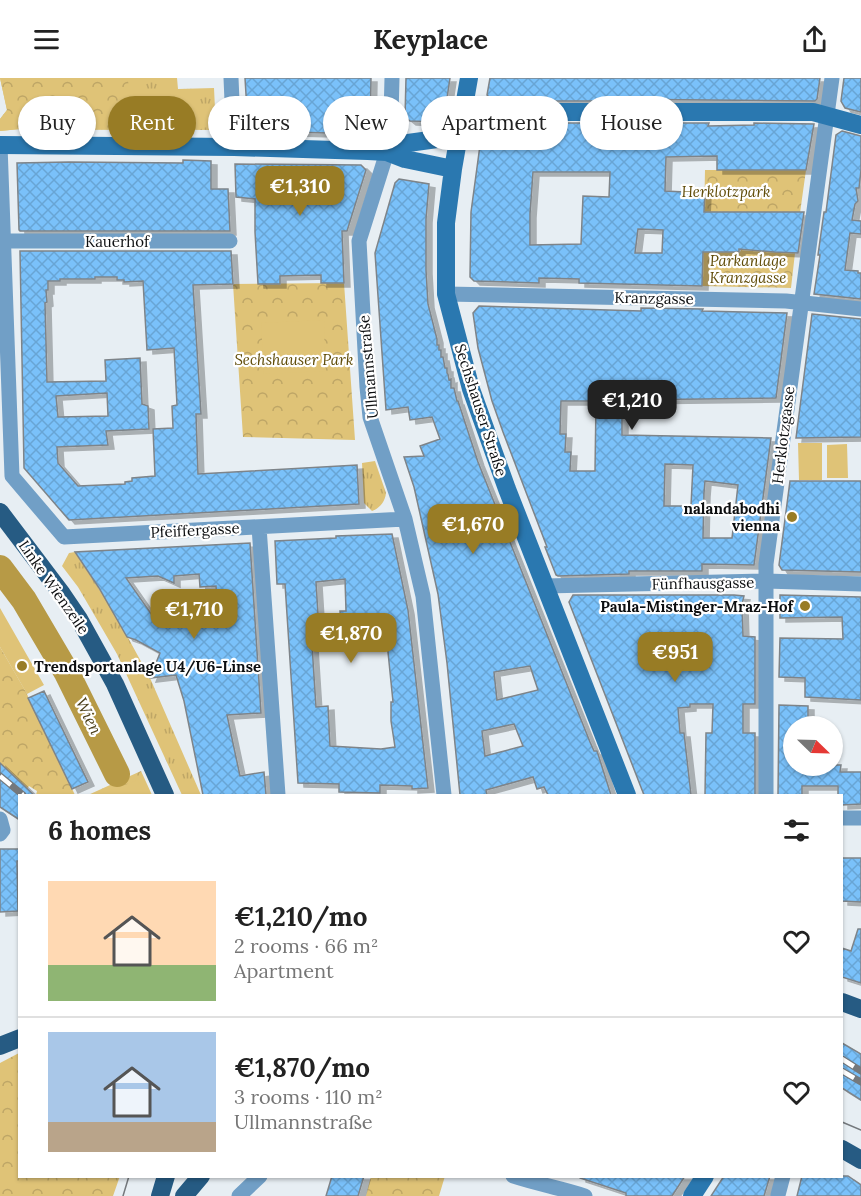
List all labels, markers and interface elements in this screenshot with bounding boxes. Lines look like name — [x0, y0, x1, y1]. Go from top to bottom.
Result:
text: Keyplace — [373, 22, 488, 56]
icon: menu — [30, 23, 63, 56]
icon: share — [798, 23, 831, 56]
chip: Buy — [18, 96, 96, 150]
chip: Rent — [108, 96, 196, 150]
chip: Filters — [208, 96, 311, 150]
chip: New — [323, 96, 409, 150]
chip: Apartment — [421, 96, 568, 150]
chip: House — [580, 96, 683, 150]
pin: €1,310 — [251, 166, 349, 217]
text: €1,310 — [269, 173, 331, 198]
park label: Herklotzpark — [682, 182, 771, 201]
street label: Kauerhof — [85, 232, 150, 251]
park label: Parkanlage Kranzgasse — [710, 251, 786, 287]
street label: Kranzgasse — [614, 288, 694, 308]
street label: Ullmannstraße — [354, 314, 382, 420]
street label: Sechshauser Straße — [451, 341, 511, 479]
park label: Sechshauser Park — [234, 350, 354, 369]
pin: €1,210 — [583, 380, 681, 431]
street label: Herklotzgasse — [768, 385, 798, 485]
text: €1,210 — [602, 387, 662, 412]
place label: nalandabodhi vienna — [683, 499, 780, 535]
pin: €1,670 — [424, 504, 522, 555]
marker: nalandabodhi vienna — [785, 510, 799, 524]
text: €1,670 — [442, 511, 504, 536]
street label: Pfeiffergasse — [150, 518, 240, 542]
street label: Linke Wienzeile — [15, 536, 93, 638]
street label: Fünfhausgasse — [651, 573, 755, 593]
pin: €1,710 — [145, 589, 243, 640]
text: €1,710 — [165, 596, 223, 621]
place label: Paula-Mistinger-Mraz-Hof — [600, 597, 794, 616]
marker: Paula-Mistinger-Mraz-Hof — [798, 599, 812, 613]
pin: €1,870 — [302, 613, 400, 664]
text: €1,870 — [320, 620, 382, 645]
pin: €951 — [639, 632, 711, 683]
text: €951 — [652, 639, 698, 664]
place label: Trendsportanlage U4/U6-Linse — [34, 657, 261, 677]
marker: Trendsportanlage U4/U6-Linse — [15, 659, 29, 673]
water label: Wien — [72, 694, 106, 738]
north arrow — [783, 716, 843, 776]
map controls — [783, 716, 843, 776]
text: 6 homes — [48, 814, 151, 847]
icon: filters — [780, 814, 813, 847]
text: €1,210/mo — [234, 900, 367, 933]
icon: home — [96, 905, 168, 977]
icon: heart — [780, 925, 813, 958]
text: 2 rooms · 66 m² — [234, 933, 379, 958]
text: Apartment — [234, 958, 334, 983]
text: €1,870/mo — [234, 1051, 370, 1084]
icon: home — [96, 1056, 168, 1128]
icon: heart — [780, 1076, 813, 1109]
text: 3 rooms · 110 m² — [234, 1084, 383, 1109]
text: Ullmannstraße — [234, 1109, 373, 1134]

